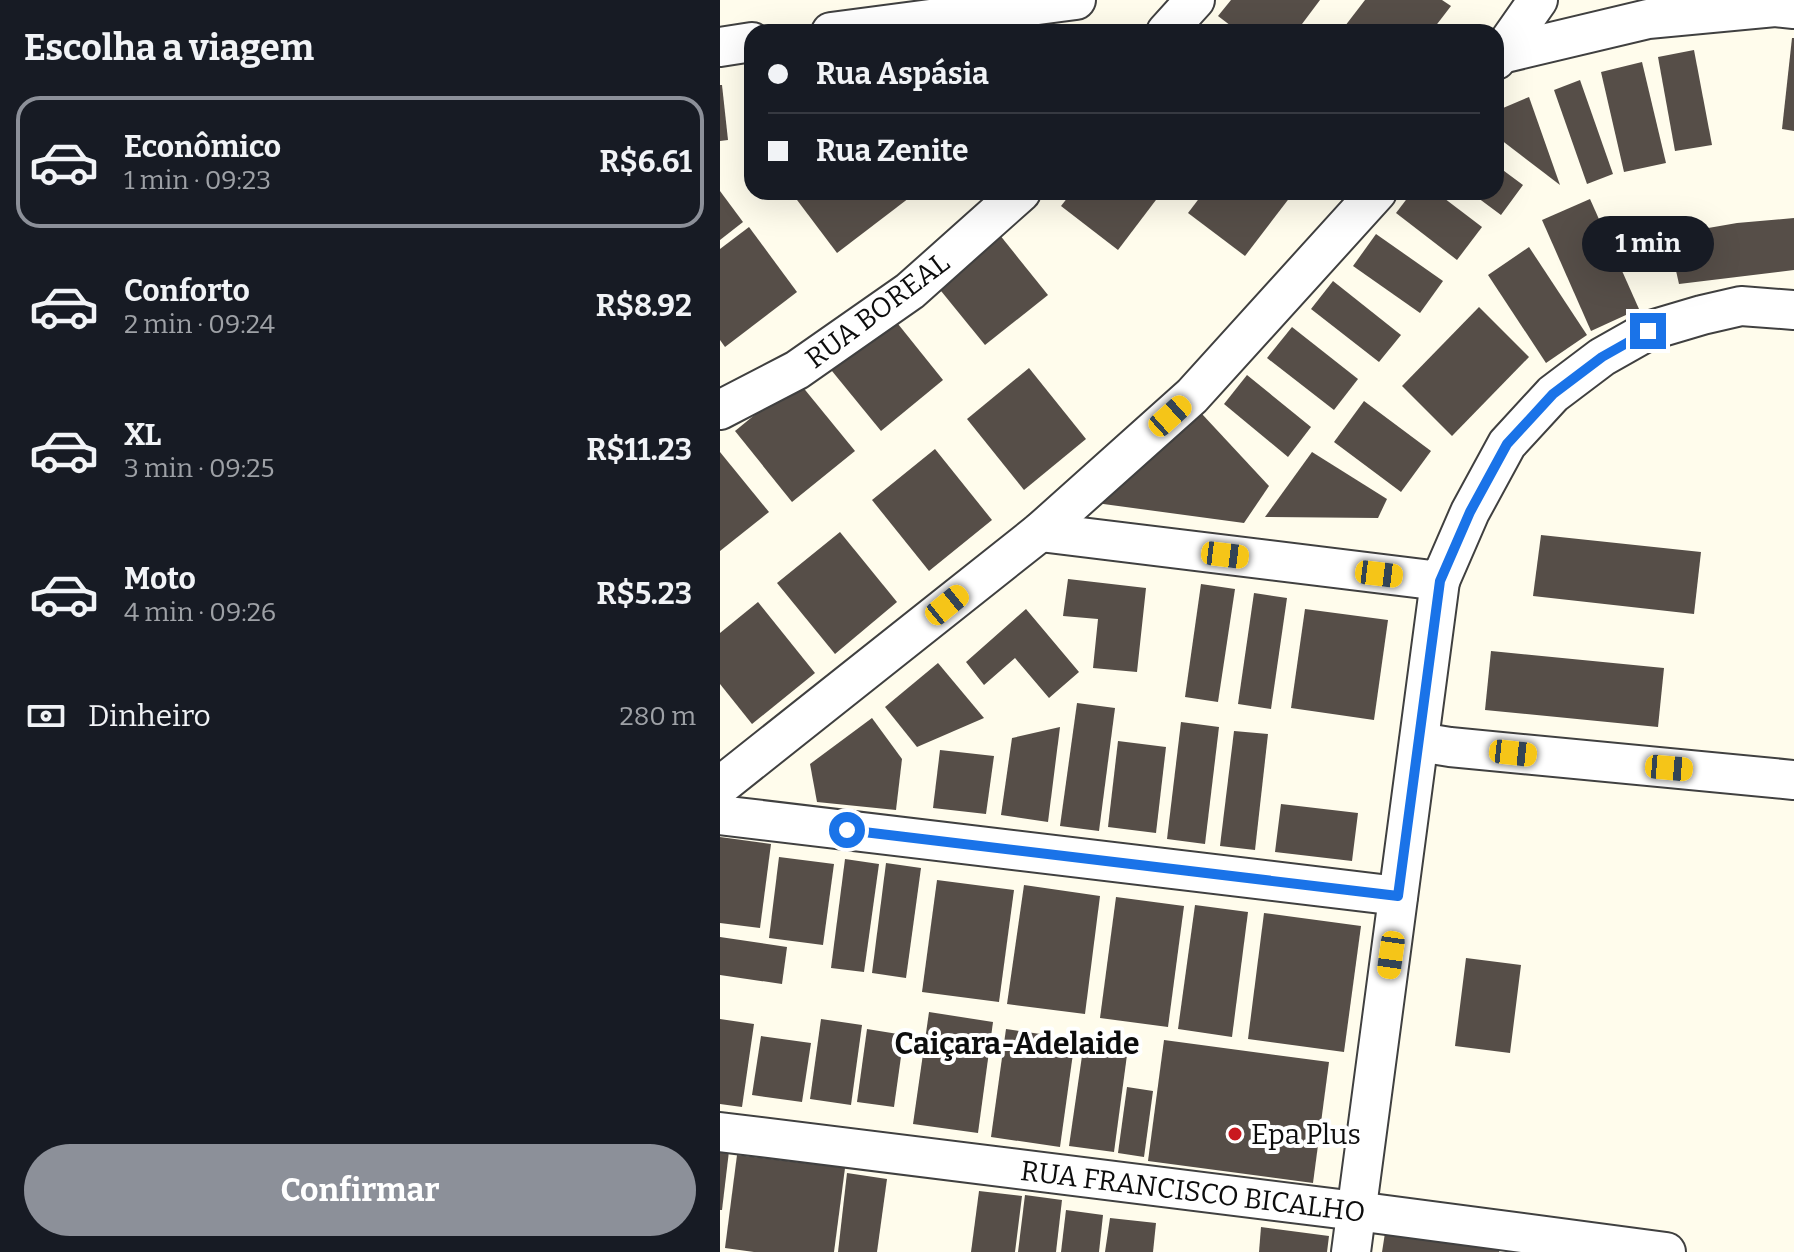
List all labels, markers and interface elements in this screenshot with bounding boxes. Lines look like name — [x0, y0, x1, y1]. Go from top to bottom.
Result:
text: Escolha a viagem — [24, 26, 314, 70]
text: Rua Aspásia — [816, 56, 989, 92]
icon: car — [28, 126, 100, 198]
text: Econômico — [124, 129, 281, 165]
text: Rua Zenite — [816, 133, 969, 169]
text: R$6.61 — [599, 144, 692, 180]
text: 1 min · 09:23 — [124, 165, 271, 196]
callout: 1 min — [1582, 215, 1714, 271]
text: 1 min — [1615, 228, 1681, 259]
street label: RUA BOREAL — [799, 246, 956, 375]
icon: car — [28, 270, 100, 342]
text: Conforto — [124, 273, 250, 309]
text: R$8.92 — [596, 288, 692, 324]
text: 2 min · 09:24 — [124, 309, 275, 340]
route end — [1630, 313, 1666, 349]
car — [1144, 391, 1196, 441]
icon: car — [28, 414, 100, 486]
text: XL — [124, 417, 161, 453]
text: R$11.23 — [587, 432, 692, 468]
text: 3 min · 09:25 — [124, 453, 274, 484]
car — [1200, 540, 1250, 570]
icon: car — [28, 558, 100, 630]
car — [1354, 559, 1404, 589]
text: Moto — [124, 561, 196, 597]
text: R$5.23 — [597, 576, 692, 612]
car — [921, 581, 973, 629]
text: 4 min · 09:26 — [124, 597, 276, 628]
icon: cash — [24, 694, 68, 738]
text: Dinheiro — [88, 698, 211, 734]
text: 280 m — [620, 701, 696, 732]
car — [1488, 739, 1538, 767]
car — [1644, 754, 1694, 782]
route start — [829, 812, 865, 848]
car — [1376, 930, 1406, 980]
district label: Caiçara-Adelaide — [895, 1026, 1139, 1062]
place label: Epa Plus — [1251, 1118, 1361, 1151]
marker: Epa Plus — [1226, 1125, 1244, 1143]
button: Confirmar — [24, 1144, 696, 1236]
street label: RUA FRANCISCO BICALHO — [1019, 1154, 1367, 1229]

